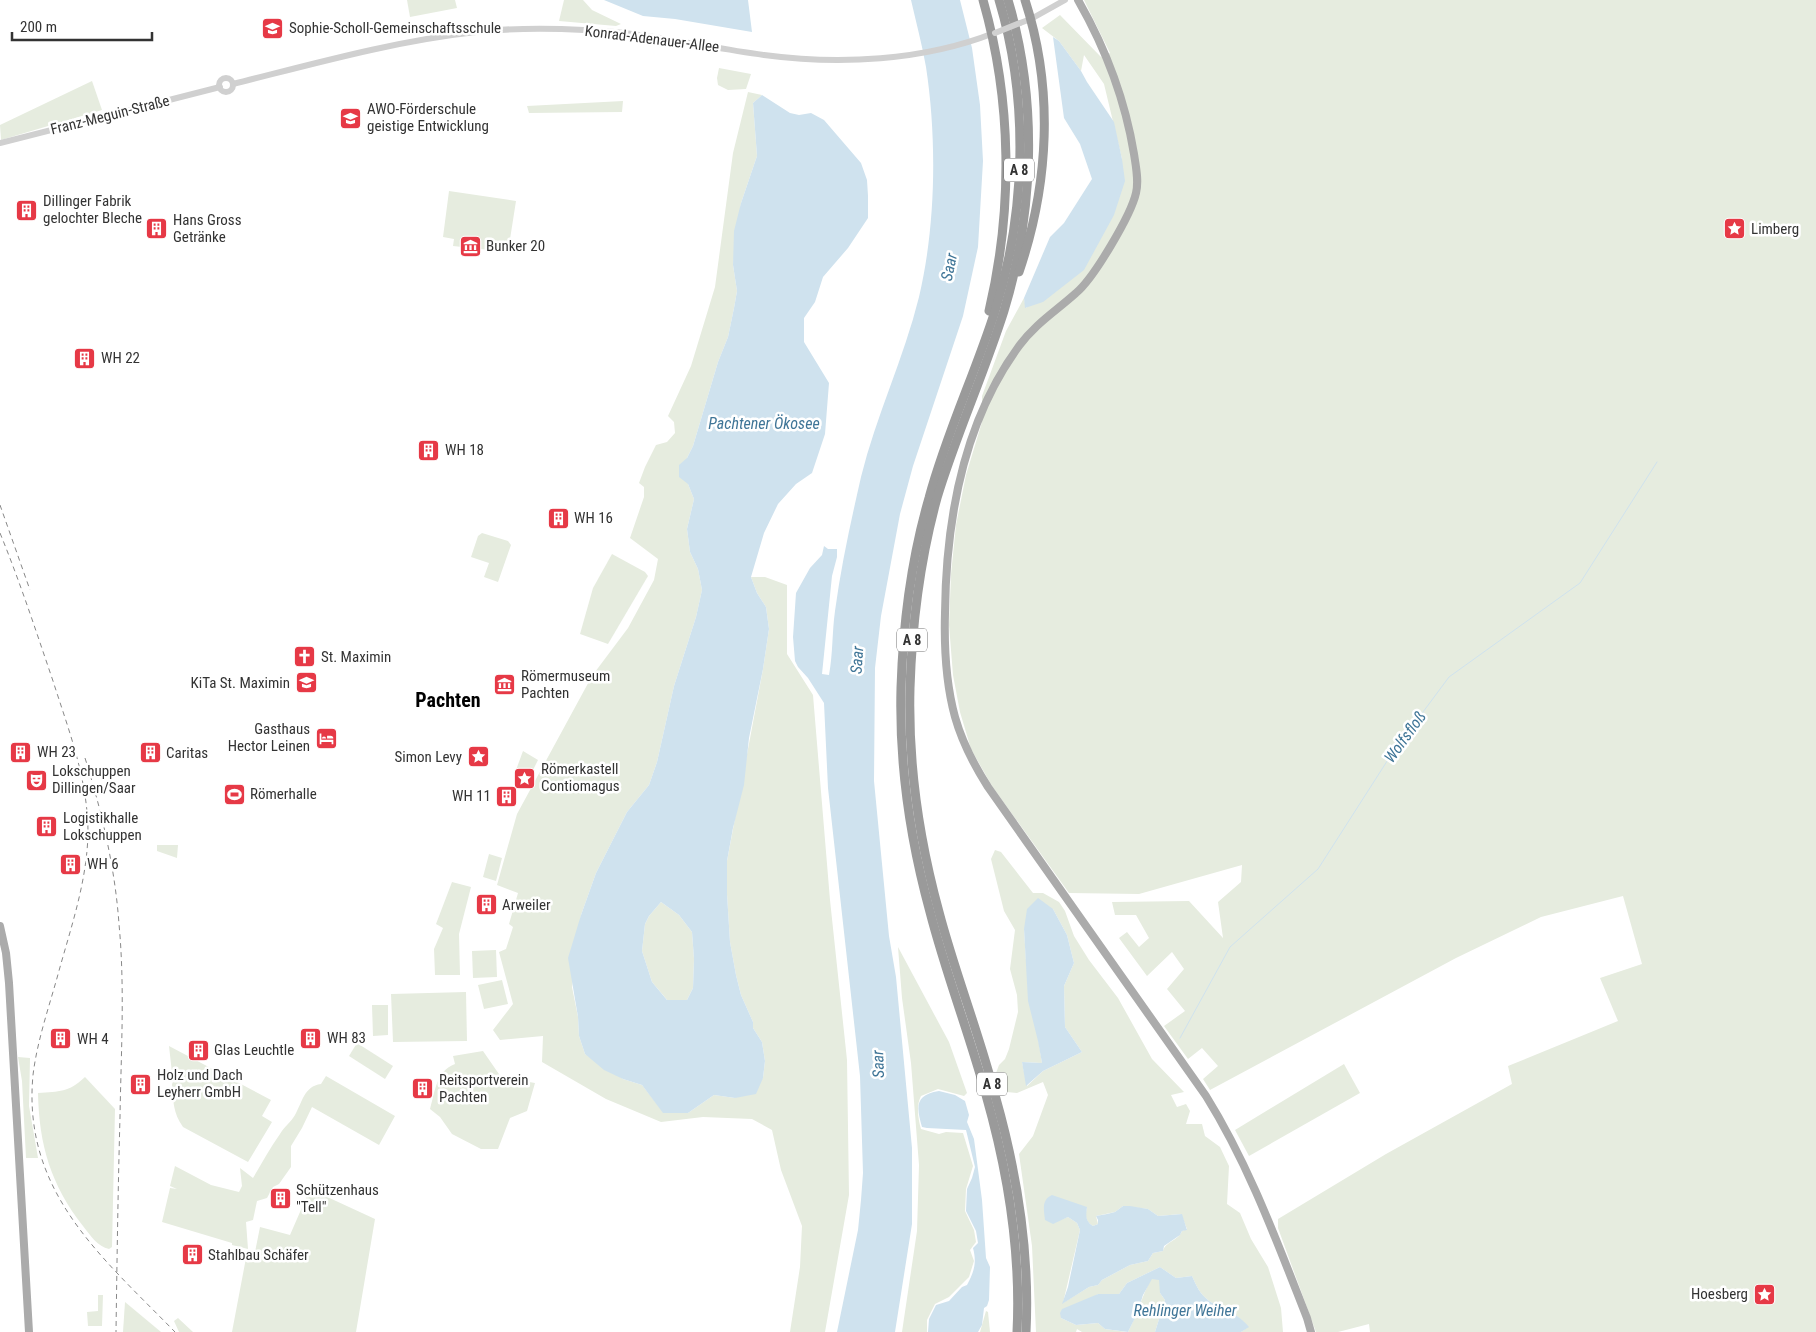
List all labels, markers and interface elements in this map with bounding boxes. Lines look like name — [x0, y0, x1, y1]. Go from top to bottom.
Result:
scale bar — [12, 10, 152, 42]
school or university icon: Sophie-Scholl-Gemeinschaftsschule — [261, 16, 285, 40]
text: 200 m — [20, 18, 57, 36]
place label: Sophie-Scholl-Gemeinschaftsschule — [289, 19, 501, 37]
street label: Konrad-Adenauer-Allee — [584, 22, 720, 56]
street label: Franz-Meguin-Straße — [49, 92, 171, 138]
place label: AWO-Förderschule geistige Entwicklung — [367, 100, 489, 135]
school or university icon: AWO-Förderschule geistige Entwicklung — [339, 106, 363, 130]
road number: A 8 — [1004, 158, 1034, 182]
place label: Dillinger Fabrik gelochter Bleche — [43, 192, 142, 227]
building icon: Dillinger Fabrik gelochter Bleche — [15, 198, 39, 222]
place label: Hans Gross Getränke — [173, 211, 242, 246]
building icon: Hans Gross Getränke — [145, 217, 169, 241]
place icon: Limberg — [1723, 217, 1747, 241]
place label: Limberg — [1751, 220, 1799, 238]
museum icon: Bunker 20 — [458, 234, 482, 258]
place label: Bunker 20 — [486, 237, 545, 255]
water label: Saar — [937, 250, 961, 283]
building icon: WH 22 — [73, 346, 97, 370]
place label: WH 22 — [101, 349, 140, 367]
water label: Pachtener Ökosee — [708, 414, 820, 433]
building icon: WH 18 — [417, 438, 441, 462]
place label: WH 18 — [445, 441, 484, 459]
building icon: WH 16 — [546, 506, 570, 530]
place label: WH 16 — [574, 509, 613, 527]
road number: A 8 — [897, 628, 927, 652]
water label: Saar — [847, 644, 868, 674]
church icon: St. Maximin — [293, 645, 317, 669]
place label: St. Maximin — [321, 648, 391, 666]
place label: Römermuseum Pachten — [521, 667, 610, 702]
school or university icon: KiTa St. Maximin — [294, 671, 318, 695]
museum icon: Römermuseum Pachten — [493, 673, 517, 697]
place label: KiTa St. Maximin — [191, 674, 290, 692]
district label: Pachten — [415, 688, 481, 712]
water label: Wolfsfloß — [1380, 708, 1430, 766]
place label: Gasthaus Hector Leinen — [228, 720, 310, 755]
hotel icon: Gasthaus Hector Leinen — [314, 726, 338, 750]
building icon: WH 23 — [9, 740, 33, 764]
building icon: Caritas — [138, 741, 162, 765]
place label: WH 23 — [37, 743, 76, 761]
place label: Caritas — [166, 744, 208, 762]
place icon: Simon Levy — [466, 745, 490, 769]
place label: Simon Levy — [395, 748, 462, 766]
place label: Römerkastell Contiomagus — [541, 760, 620, 795]
place label: Lokschuppen Dillingen/Saar — [52, 762, 136, 797]
place icon: Römerkastell Contiomagus — [513, 766, 537, 790]
theatre icon: Lokschuppen Dillingen/Saar — [24, 768, 48, 792]
sports icon: Römerhalle — [222, 782, 246, 806]
building icon: WH 11 — [495, 784, 519, 808]
place label: Römerhalle — [250, 785, 317, 803]
place label: WH 11 — [452, 787, 491, 805]
place label: Logistikhalle Lokschuppen — [63, 809, 142, 844]
building icon: Logistikhalle Lokschuppen — [35, 815, 59, 839]
building icon: WH 6 — [59, 852, 83, 876]
place label: WH 6 — [87, 855, 119, 873]
building icon: Arweiler — [474, 893, 498, 917]
place label: Arweiler — [502, 896, 551, 914]
building icon: WH 83 — [299, 1026, 323, 1050]
building icon: WH 4 — [49, 1027, 73, 1051]
place label: WH 83 — [327, 1029, 366, 1047]
place label: WH 4 — [77, 1030, 109, 1048]
building icon: Glas Leuchtle — [186, 1038, 210, 1062]
place label: Glas Leuchtle — [214, 1041, 294, 1059]
water label: Saar — [868, 1049, 888, 1078]
place label: Holz und Dach Leyherr GmbH — [157, 1066, 243, 1101]
place label: Reitsportverein Pachten — [439, 1071, 529, 1106]
building icon: Holz und Dach Leyherr GmbH — [129, 1072, 153, 1096]
road number: A 8 — [977, 1072, 1007, 1096]
building icon: Reitsportverein Pachten — [411, 1077, 435, 1101]
place label: Schützenhaus "Tell" — [296, 1181, 379, 1216]
building icon: Schützenhaus "Tell" — [268, 1187, 292, 1211]
building icon: Stahlbau Schäfer — [180, 1243, 204, 1267]
place label: Stahlbau Schäfer — [208, 1246, 309, 1264]
place icon: Hoesberg — [1752, 1282, 1776, 1306]
place label: Hoesberg — [1691, 1285, 1748, 1303]
water label: Rehlinger Weiher — [1134, 1301, 1238, 1320]

